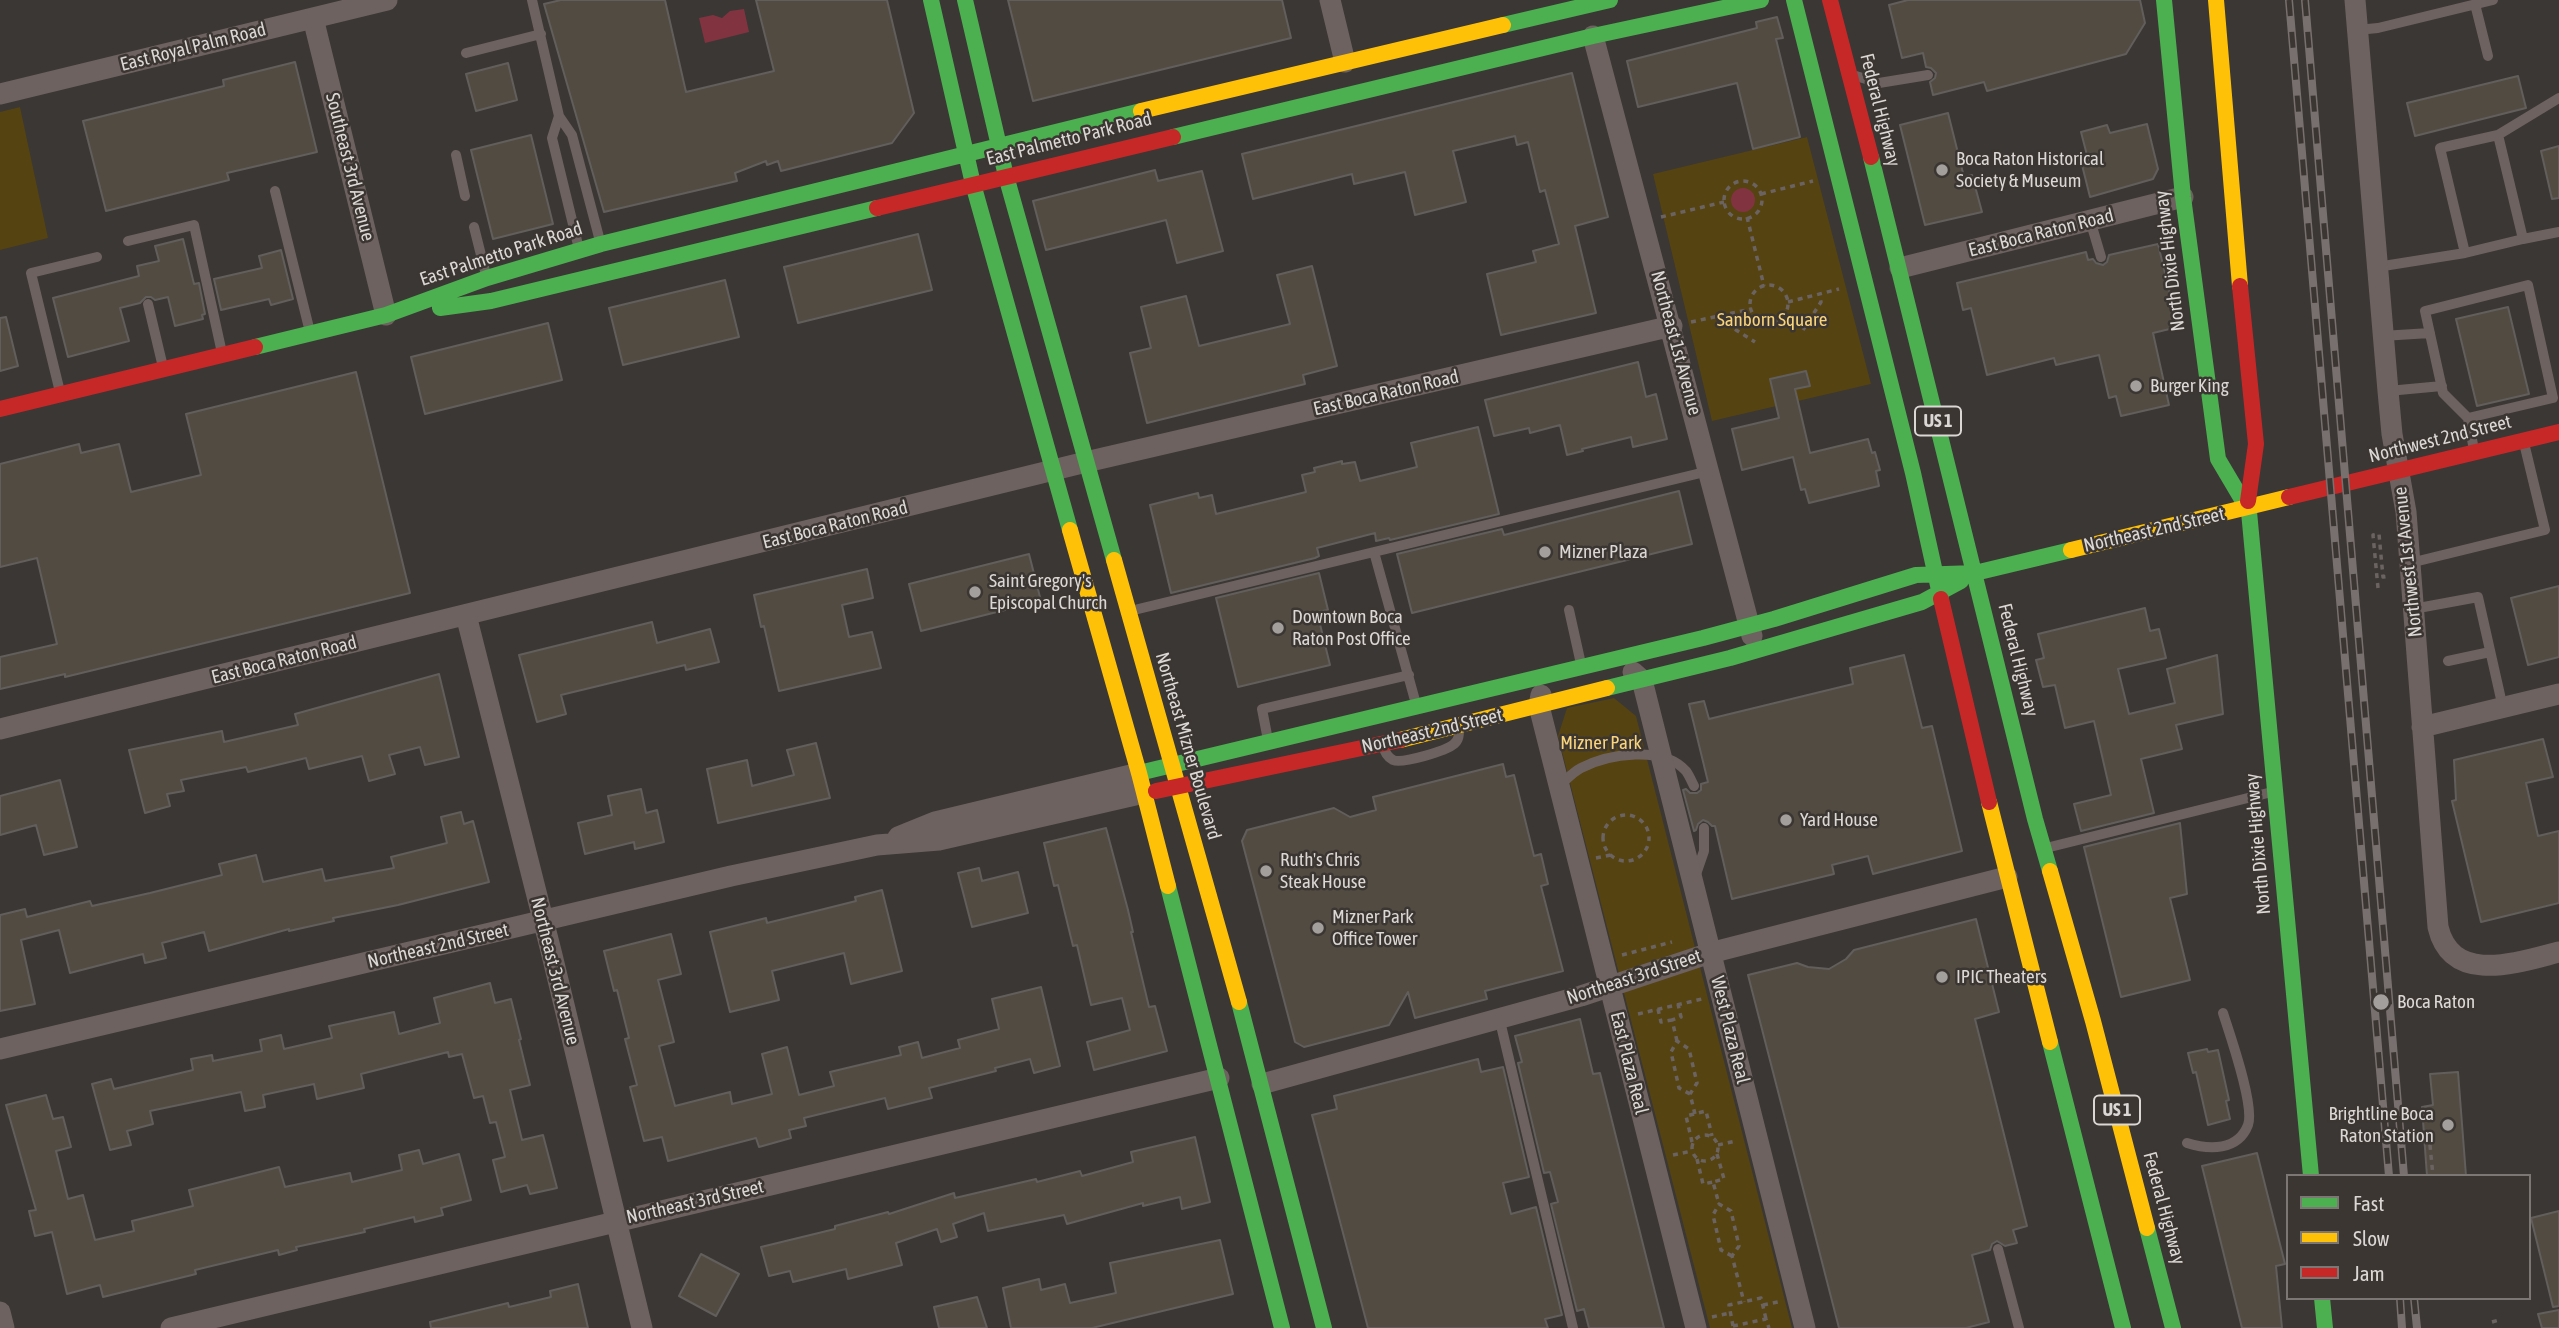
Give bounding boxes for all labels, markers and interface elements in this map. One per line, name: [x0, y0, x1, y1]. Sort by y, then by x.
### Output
street label: East Royal Palm Road: [118, 18, 268, 76]
street label: Federal Highway: [1855, 51, 1905, 169]
street label: Southeast 3rd Avenue: [321, 91, 379, 243]
street label: East Palmetto Park Road: [984, 107, 1154, 171]
place label: Boca Raton Historical Society & Museum: [1956, 148, 2104, 192]
marker: Boca Raton Historical Society & Museum: [1934, 162, 1950, 178]
street label: North Dixie Highway: [2150, 189, 2190, 333]
street label: East Boca Raton Road: [1966, 204, 2116, 262]
street label: East Palmetto Park Road: [417, 217, 585, 291]
street label: Northeast 1st Avenue: [1646, 268, 1706, 418]
park label: Sanborn Square: [1717, 309, 1827, 331]
street label: East Boca Raton Road: [1311, 365, 1461, 421]
place label: Burger King: [2150, 375, 2229, 397]
marker: Burger King: [2128, 378, 2144, 394]
road number: US 1: [1915, 407, 1961, 436]
street label: Northwest 2nd Street: [2366, 410, 2514, 468]
street label: Northwest 1st Avenue: [2389, 486, 2427, 638]
street label: East Boca Raton Road: [760, 496, 910, 554]
street label: Northeast 2nd Street: [2081, 503, 2227, 557]
place label: Mizner Plaza: [1559, 541, 1648, 563]
marker: Mizner Plaza: [1537, 544, 1553, 560]
place label: Saint Gregory's Episcopal Church: [989, 570, 1107, 614]
marker: Saint Gregory's Episcopal Church: [967, 584, 983, 600]
street label: Federal Highway: [1993, 601, 2043, 719]
place label: Downtown Boca Raton Post Office: [1292, 606, 1411, 650]
marker: Downtown Boca Raton Post Office: [1270, 620, 1286, 636]
street label: East Boca Raton Road: [209, 631, 359, 689]
street label: Northeast Mizner Boulevard: [1150, 650, 1226, 842]
street label: Northeast 2nd Street: [1359, 704, 1505, 758]
park label: Mizner Park: [1560, 732, 1642, 754]
street label: North Dixie Highway: [2240, 772, 2276, 916]
place label: Yard House: [1800, 809, 1878, 831]
marker: Yard House: [1778, 812, 1794, 828]
place label: Ruth's Chris Steak House: [1280, 849, 1366, 893]
marker: Ruth's Chris Steak House: [1258, 863, 1274, 879]
street label: Northeast 3rd Avenue: [526, 895, 584, 1047]
place label: Mizner Park Office Tower: [1332, 906, 1417, 950]
street label: Northeast 2nd Street: [365, 919, 511, 973]
marker: Mizner Park Office Tower: [1310, 920, 1326, 936]
street label: Northeast 3rd Street: [1564, 944, 1704, 1010]
place label: IPIC Theaters: [1956, 966, 2047, 988]
marker: IPIC Theaters: [1934, 969, 1950, 985]
street label: West Plaza Real: [1706, 974, 1754, 1086]
place label: Boca Raton: [2397, 991, 2475, 1013]
marker: Boca Raton: [2371, 992, 2391, 1012]
street label: East Plaza Real: [1605, 1009, 1653, 1117]
road number: US 1: [2094, 1096, 2140, 1125]
place label: Brightline Boca Raton Station: [2329, 1103, 2434, 1147]
marker: Brightline Boca Raton Station: [2440, 1117, 2456, 1133]
street label: Federal Highway: [2138, 1149, 2190, 1267]
legend: [2286, 1174, 2531, 1300]
street label: Northeast 3rd Street: [624, 1175, 766, 1229]
text: Fast: [2353, 1191, 2384, 1215]
text: Slow: [2353, 1226, 2389, 1250]
text: Jam: [2353, 1261, 2385, 1285]

